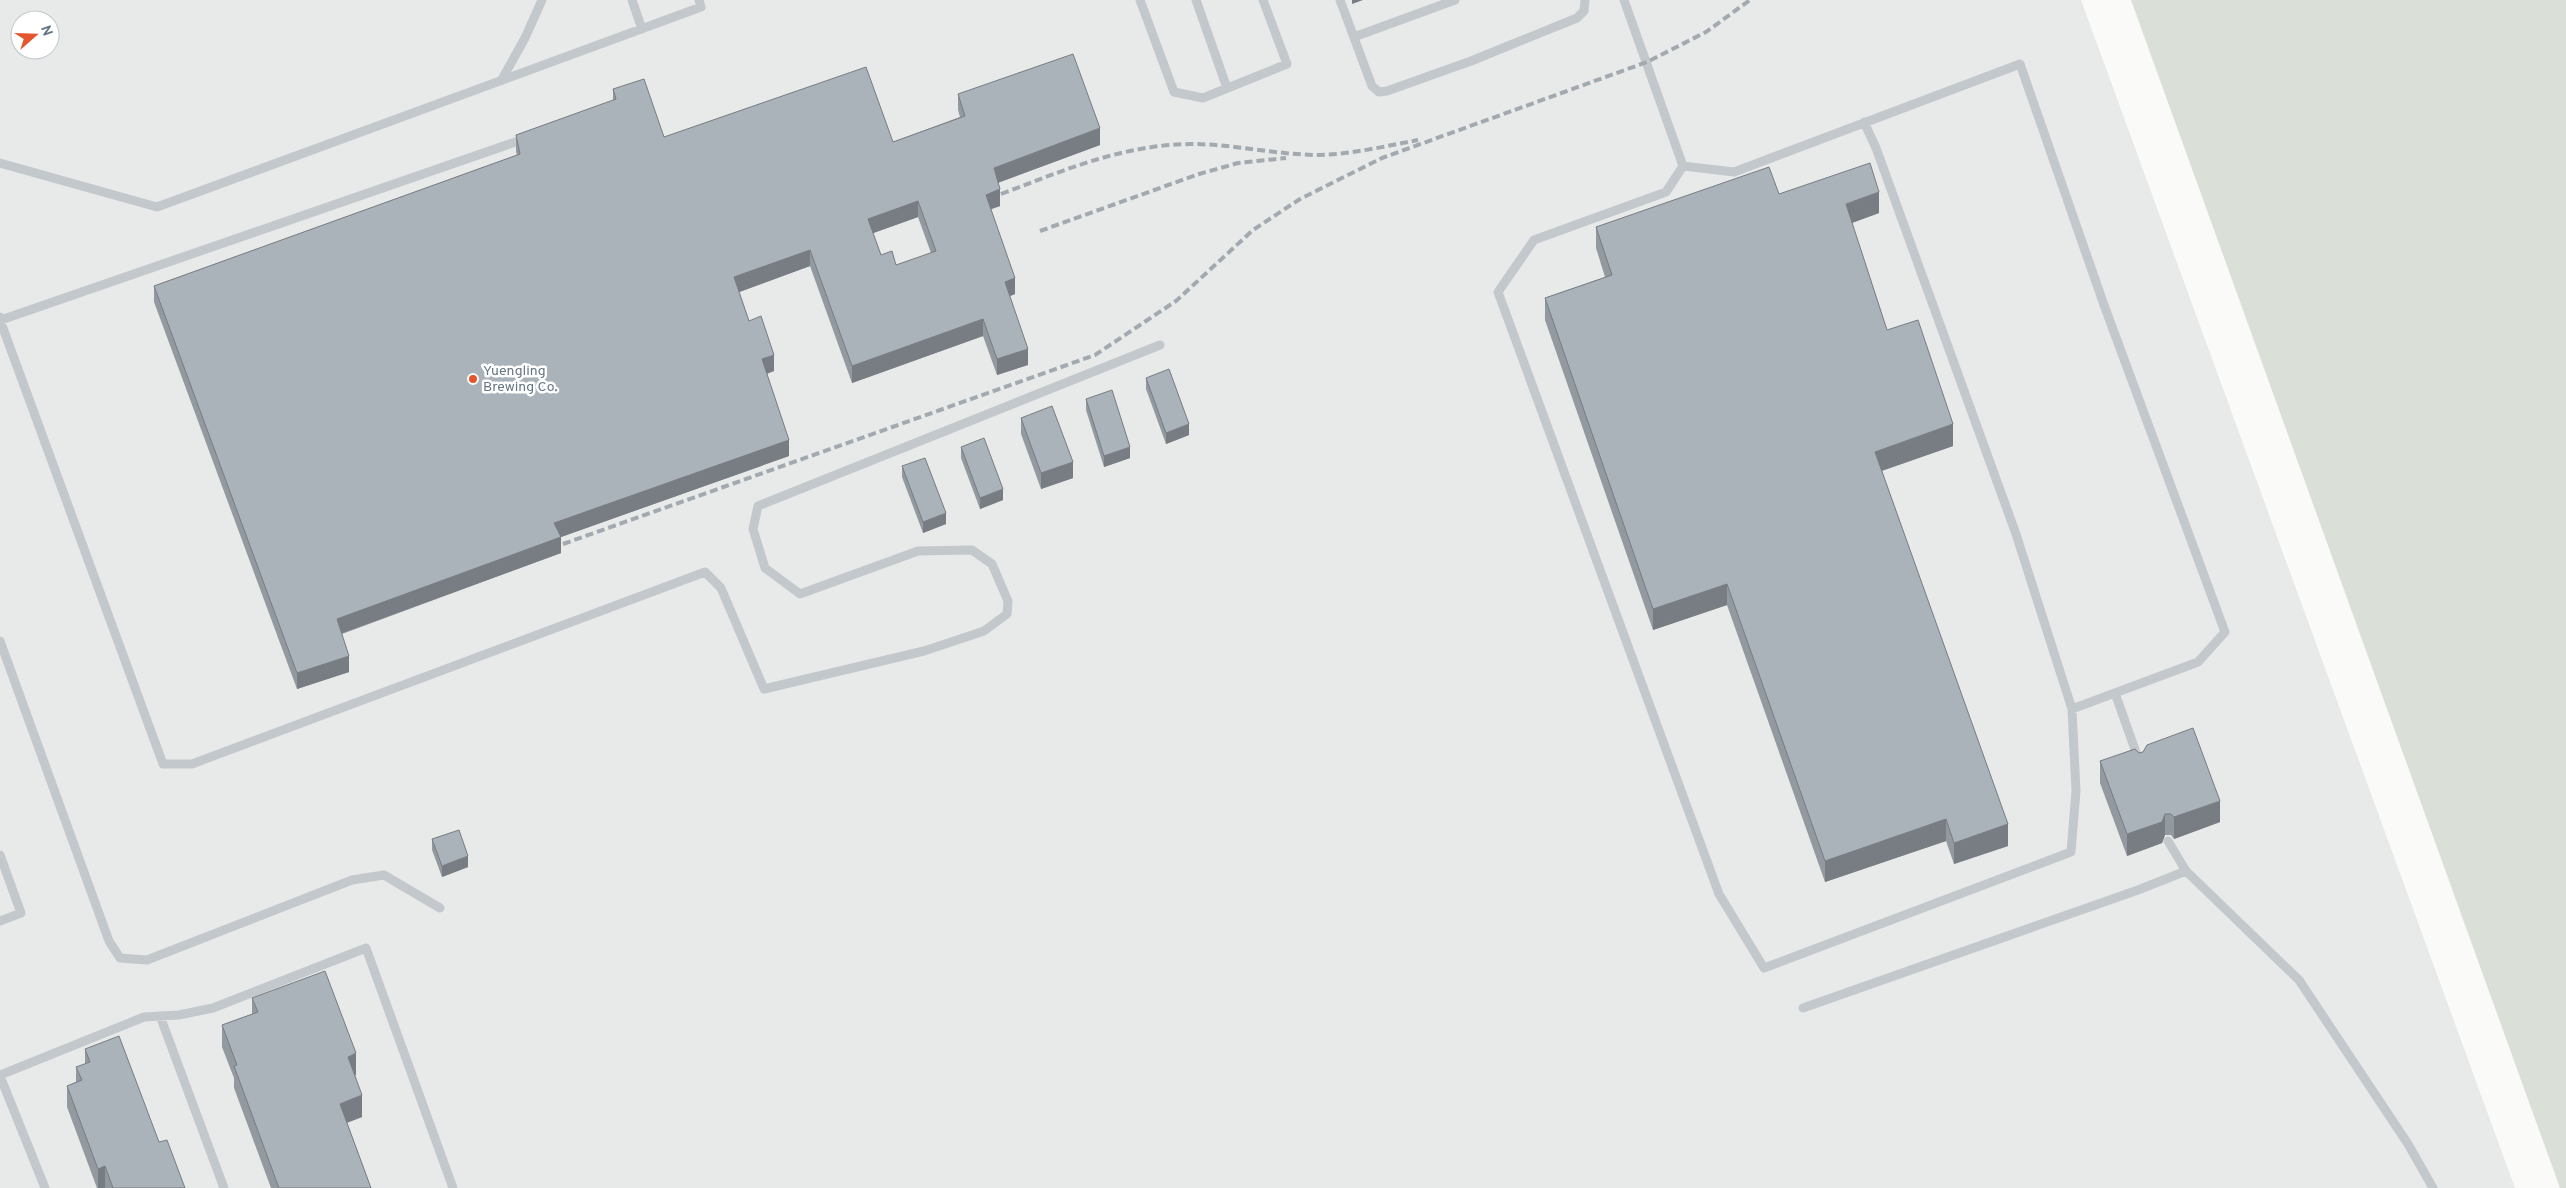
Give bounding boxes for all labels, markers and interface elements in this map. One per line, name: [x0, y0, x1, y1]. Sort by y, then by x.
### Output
north arrow: [10, 10, 60, 60]
text: N: [36, 23, 56, 39]
place label: Yuengling Brewing Co.: [483, 363, 558, 396]
marker: Yuengling Brewing Co.: [467, 373, 479, 385]

